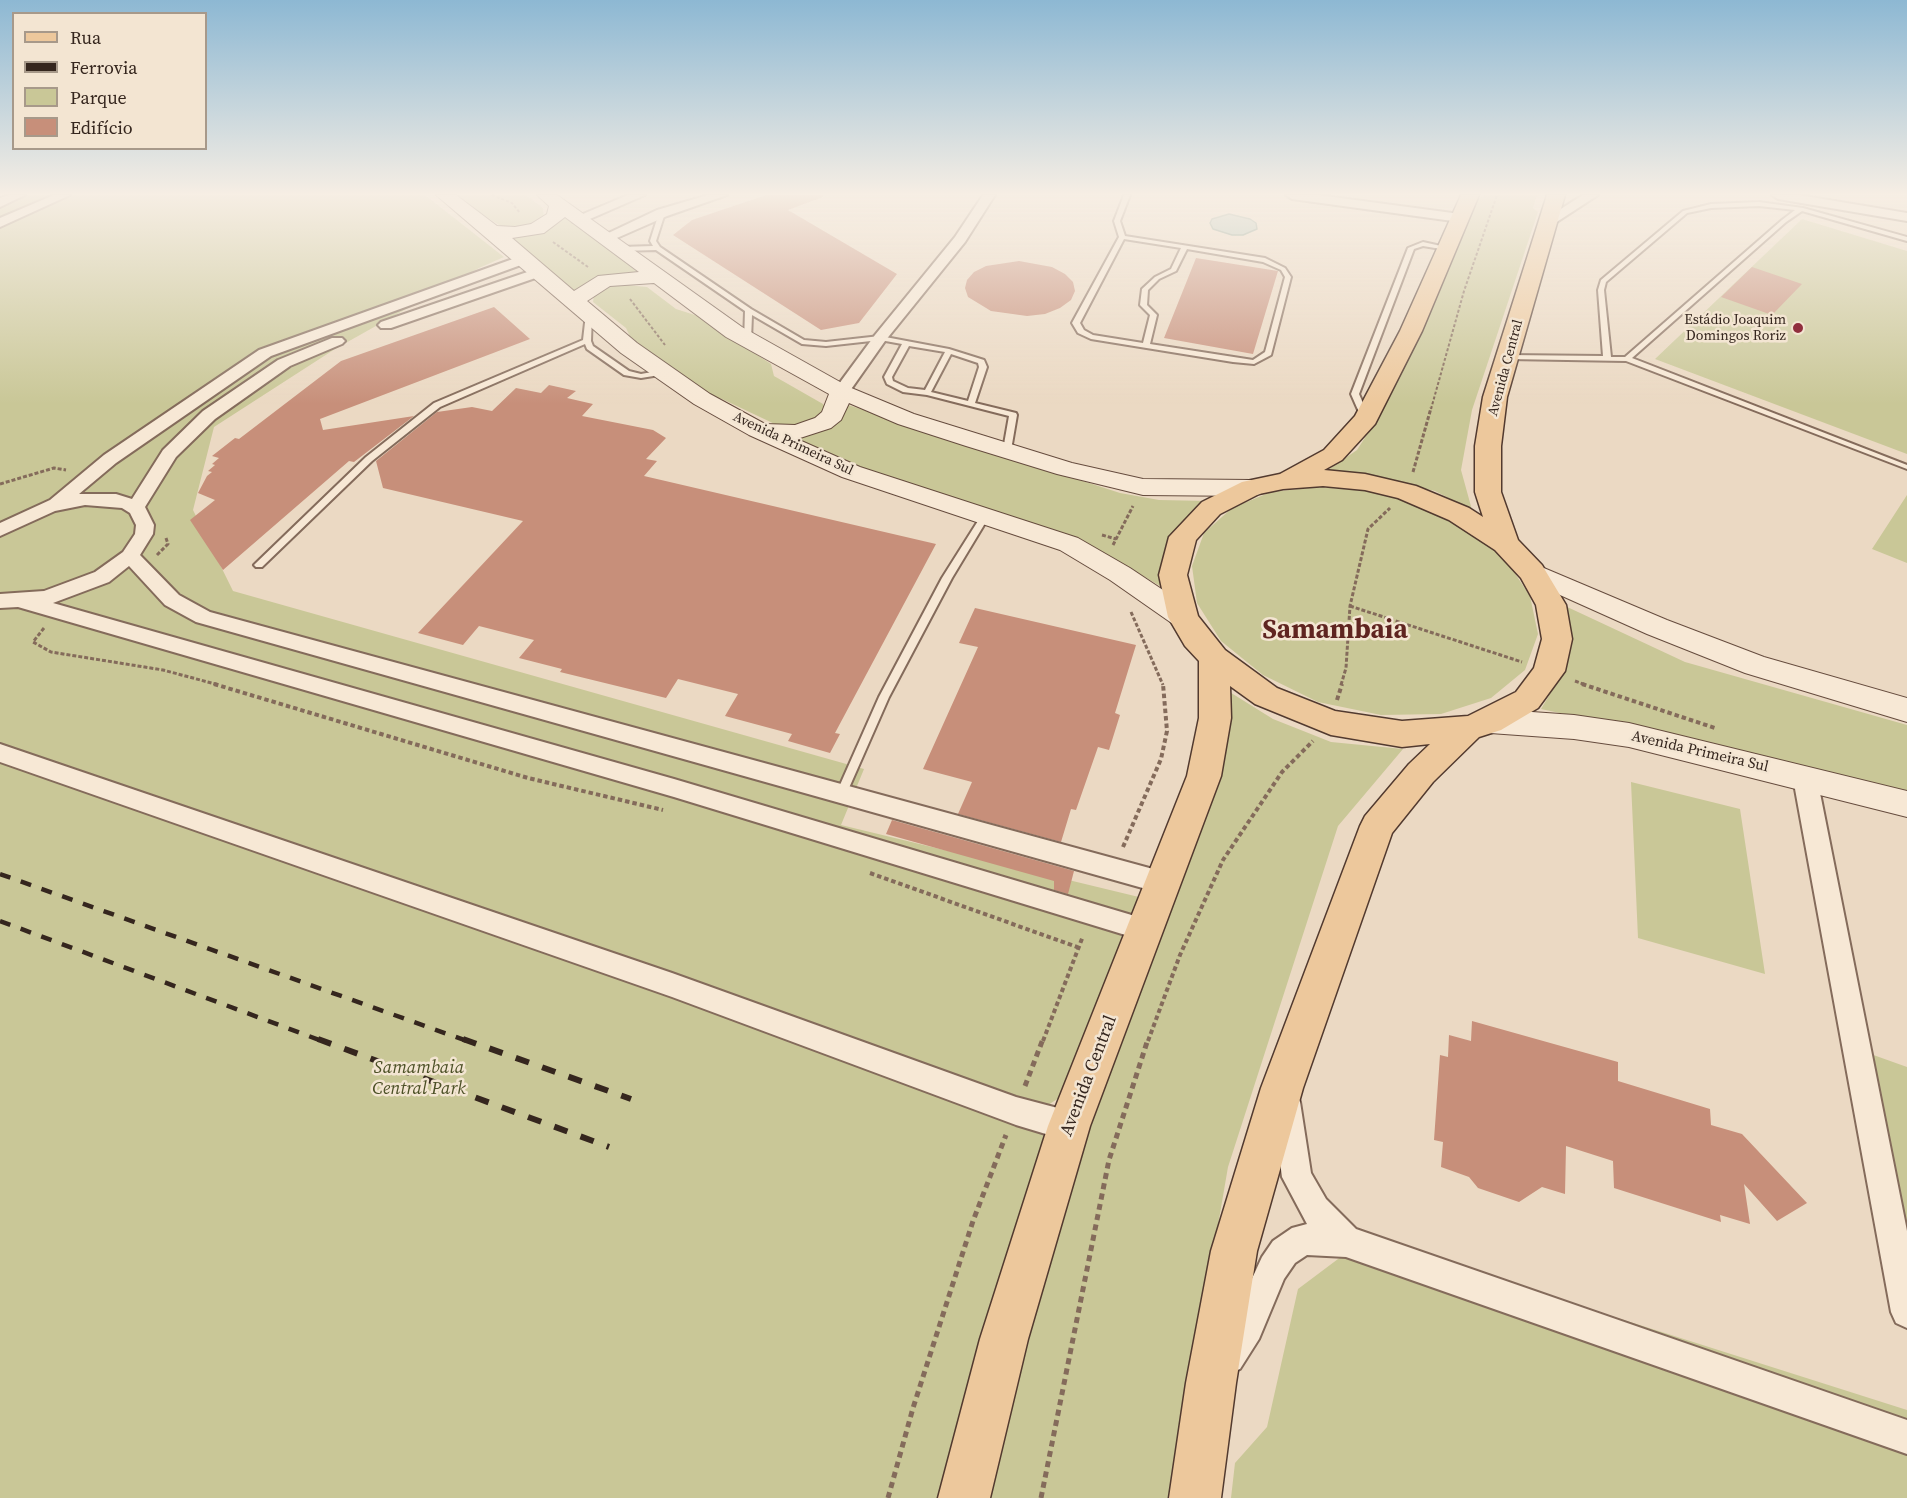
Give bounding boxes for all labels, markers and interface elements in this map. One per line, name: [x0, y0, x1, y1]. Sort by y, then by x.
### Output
legend: [12, 12, 207, 150]
text: Rua: [70, 25, 101, 50]
text: Ferrovia: [70, 55, 137, 80]
text: Parque: [70, 85, 127, 110]
text: Edifício: [70, 115, 133, 140]
place label: Estádio Joaquim Domingos Roriz: [1684, 312, 1786, 344]
street label: Avenida Central: [1485, 318, 1527, 418]
marker: Estádio Joaquim Domingos Roriz: [1791, 321, 1805, 335]
street label: Avenida Primeira Sul: [730, 409, 856, 479]
district label: Samambaia: [1262, 615, 1408, 647]
street label: Avenida Primeira Sul: [1630, 727, 1770, 777]
street label: Avenida Central: [1056, 1013, 1122, 1139]
park label: Samambaia Central Park: [372, 1057, 466, 1100]

